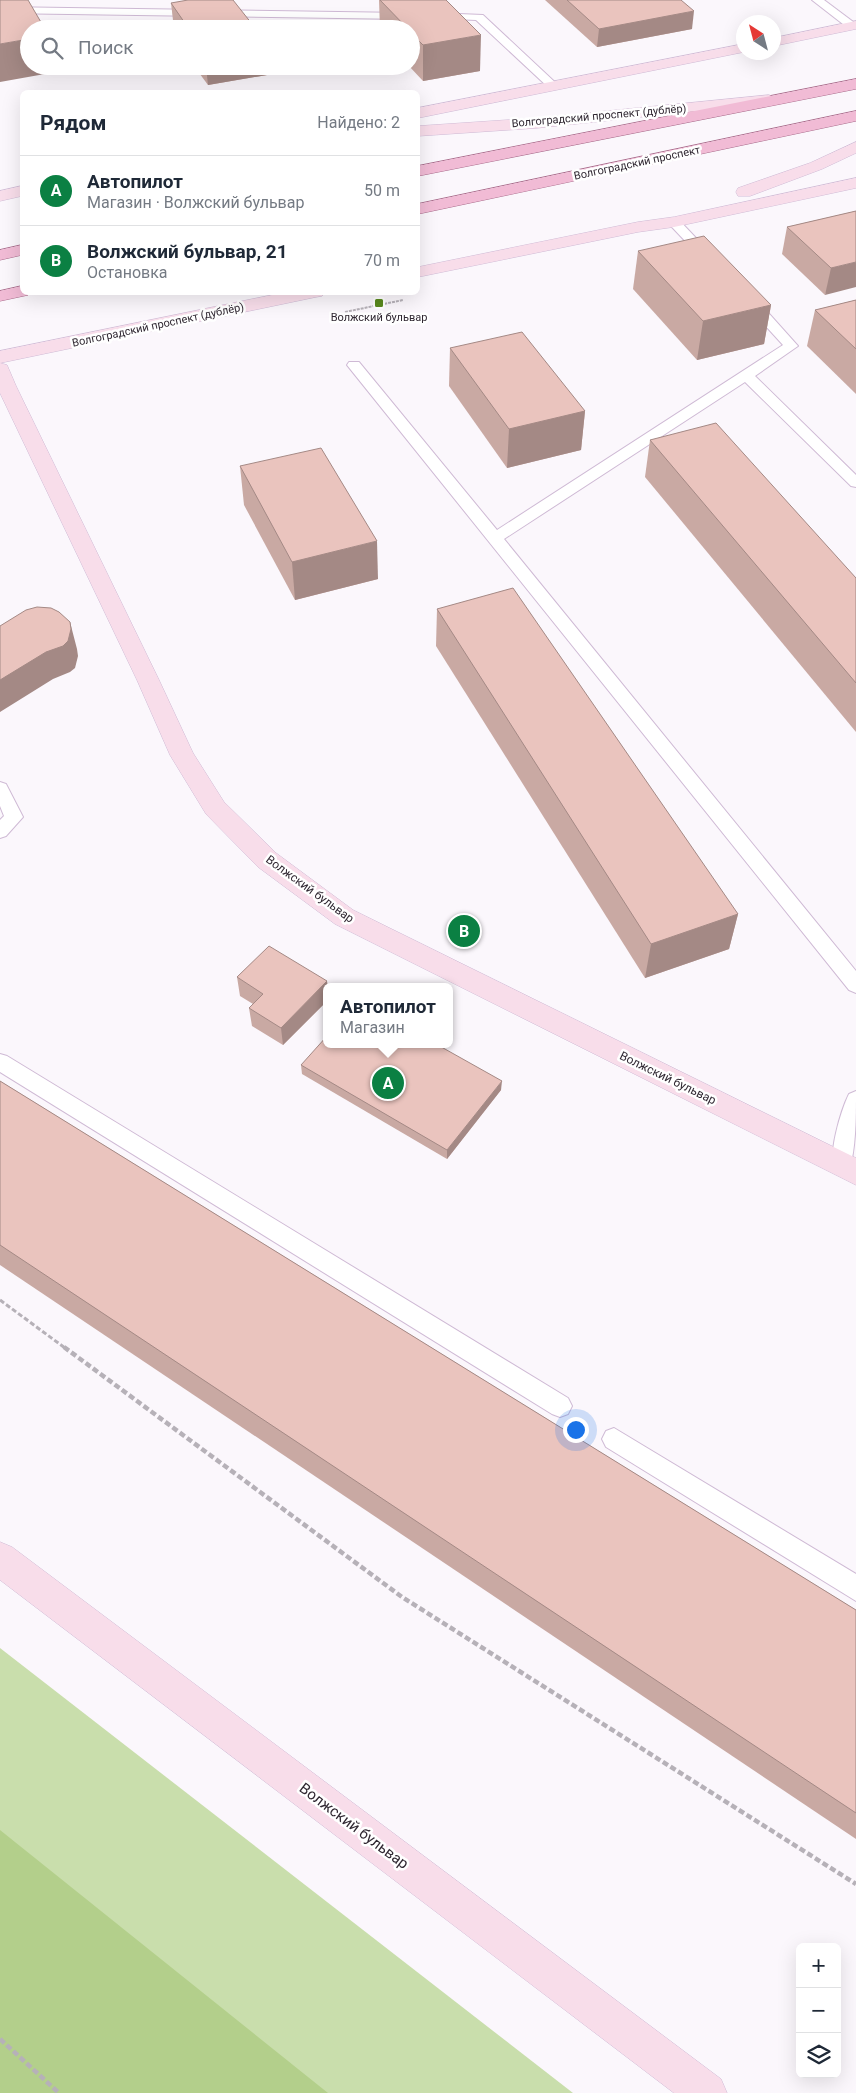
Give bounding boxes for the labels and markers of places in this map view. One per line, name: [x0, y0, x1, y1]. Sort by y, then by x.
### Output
marker: Волжский бульвар: [373, 297, 385, 309]
place label: Волжский бульвар: [331, 311, 427, 324]
pin: B: [448, 912, 480, 950]
pin: A: [372, 1064, 404, 1102]

